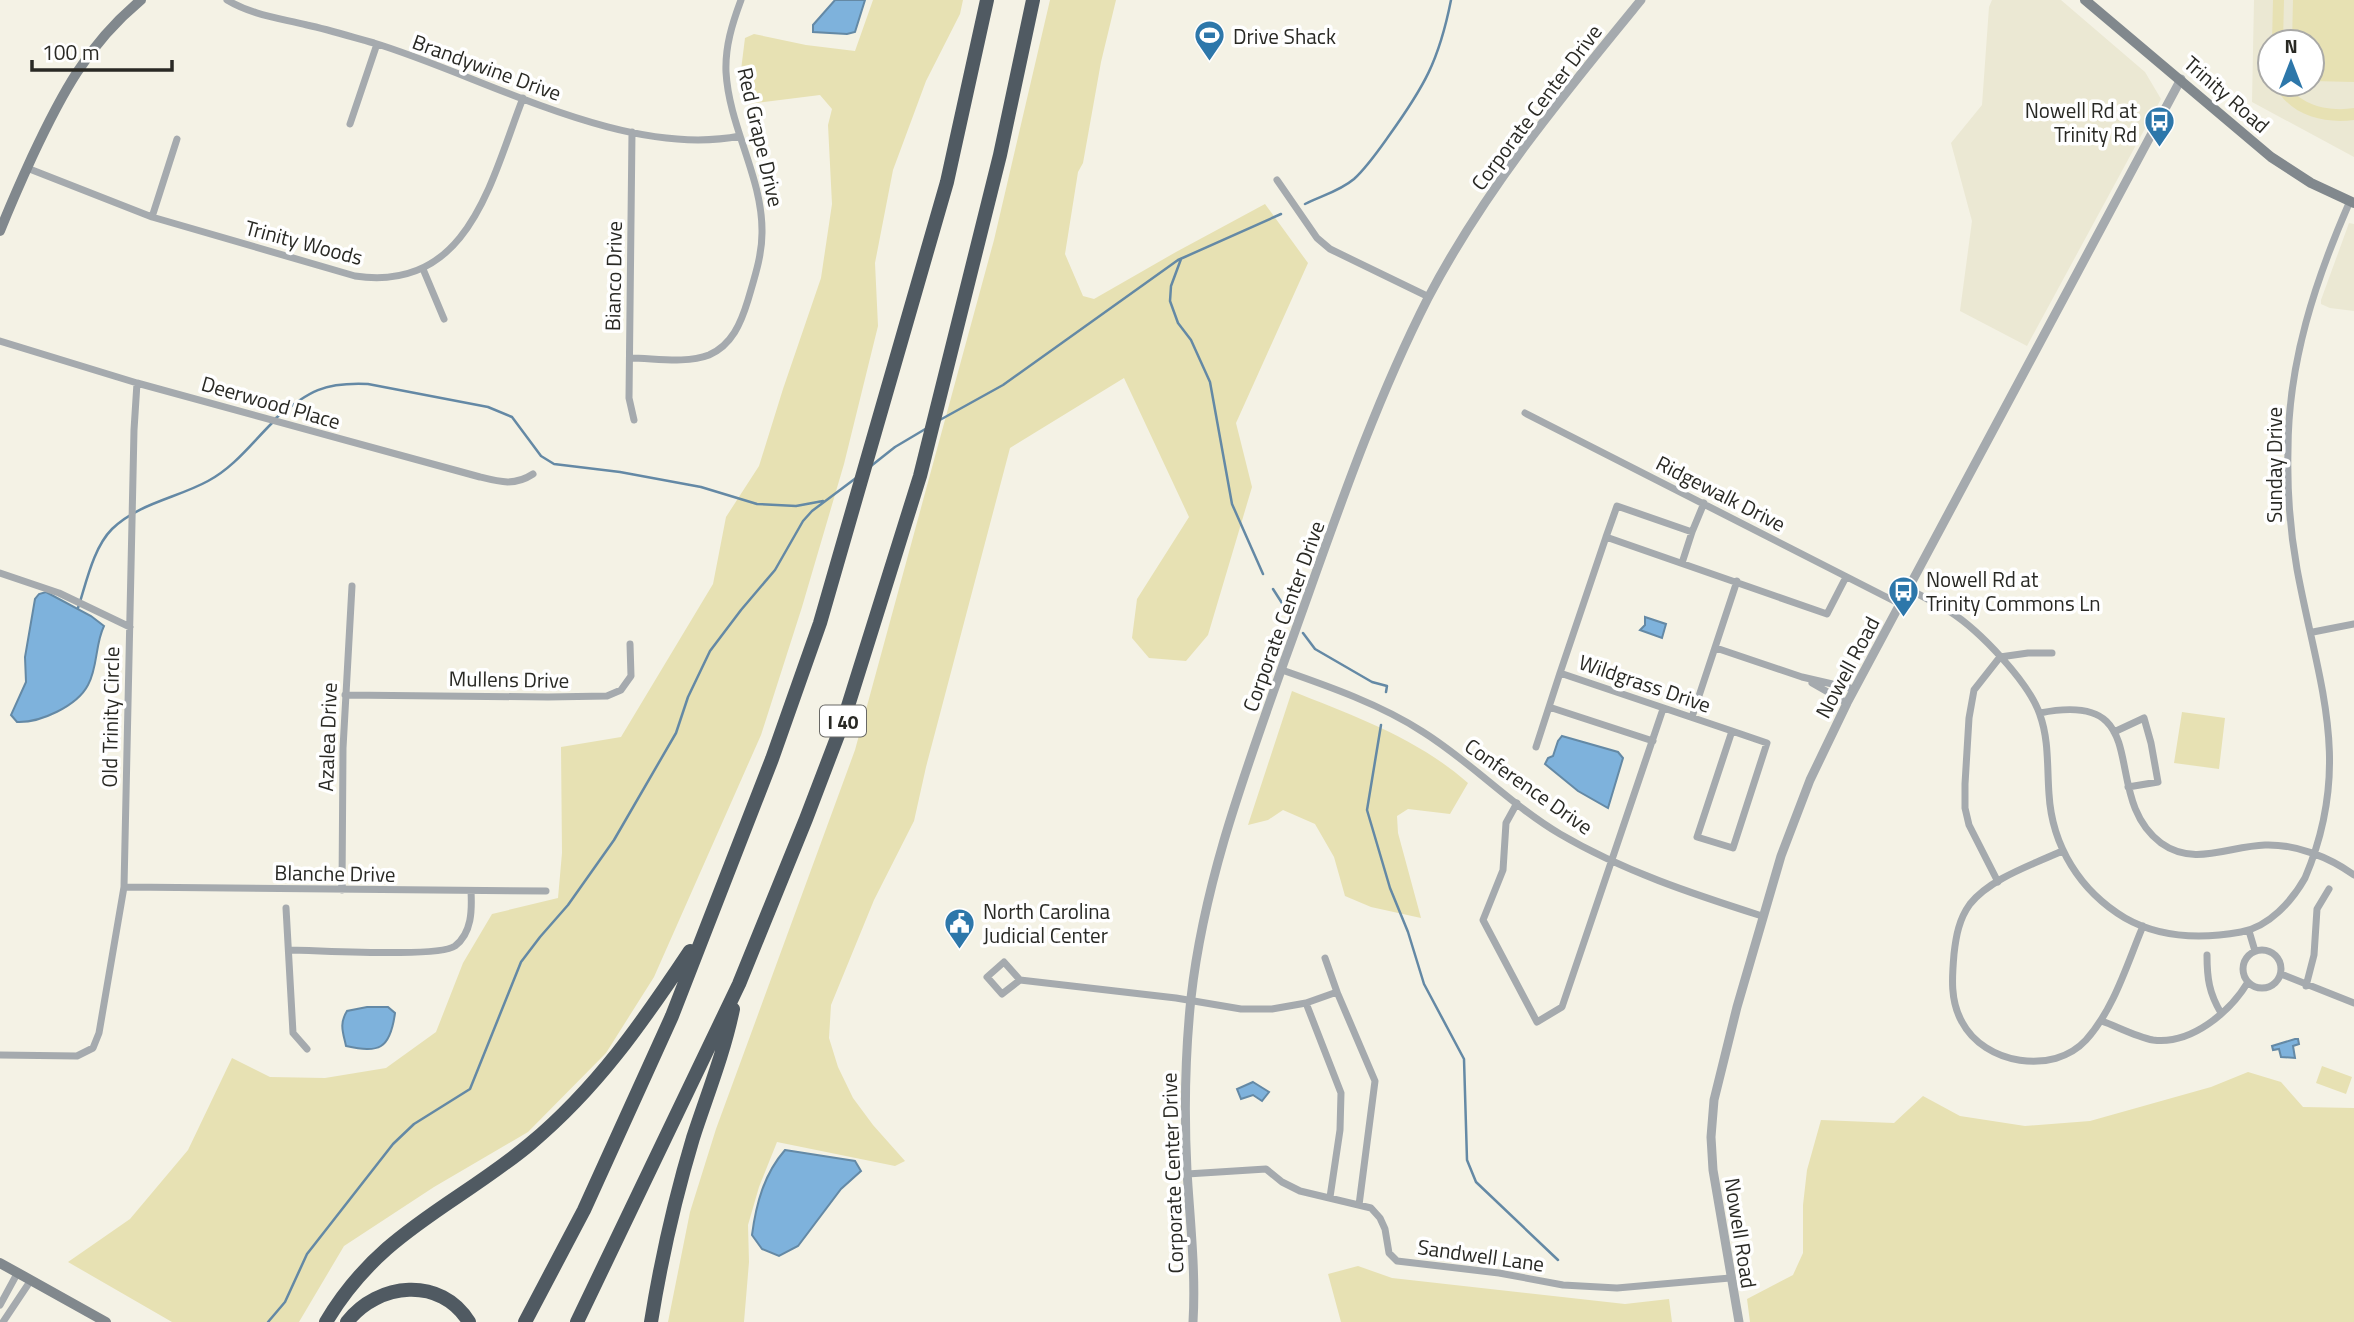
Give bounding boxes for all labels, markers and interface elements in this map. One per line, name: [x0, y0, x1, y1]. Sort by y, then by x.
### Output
street label: Corporate Center Drive: [1463, 17, 1609, 197]
sports icon: Drive Shack: [1193, 19, 1227, 63]
place label: Drive Shack: [1233, 20, 1336, 52]
street label: Brandywine Drive: [408, 25, 566, 109]
scale bar: [32, 28, 172, 72]
north arrow: [2256, 28, 2326, 98]
text: N: [2284, 31, 2298, 60]
text: 100 m: [42, 36, 99, 68]
street label: Trinity Road: [2177, 48, 2277, 140]
street label: Red Grape Drive: [729, 64, 793, 210]
place label: Nowell Rd at Trinity Rd: [2025, 94, 2138, 150]
bus stop icon: Nowell Rd at Trinity Rd: [2143, 105, 2177, 149]
street label: Trinity Woods: [242, 211, 366, 273]
street label: Bianco Drive: [596, 221, 630, 331]
street label: Deerwood Place: [198, 367, 344, 437]
street label: Sunday Drive: [2258, 407, 2290, 523]
street label: Ridgewalk Drive: [1651, 447, 1791, 539]
street label: Corporate Center Drive: [1234, 516, 1332, 716]
place label: Nowell Rd at Trinity Commons Ln: [1926, 563, 2101, 619]
bus stop icon: Nowell Rd at Trinity Commons Ln: [1886, 574, 1920, 618]
street label: Nowell Road: [1807, 610, 1887, 724]
street label: Wildgrass Drive: [1575, 645, 1715, 721]
street label: Old Trinity Circle: [93, 646, 127, 788]
street label: Mullens Drive: [448, 662, 570, 696]
street label: Azalea Drive: [309, 682, 345, 792]
road number: I 40: [820, 706, 866, 736]
street label: Conference Drive: [1458, 730, 1600, 842]
street label: Blanche Drive: [274, 856, 396, 890]
place label: North Carolina Judicial Center: [983, 895, 1111, 951]
public building icon: North Carolina Judicial Center: [943, 906, 977, 950]
street label: Corporate Center Drive: [1153, 1072, 1191, 1274]
street label: Nowell Road: [1716, 1175, 1766, 1291]
street label: Sandwell Lane: [1416, 1230, 1546, 1280]

